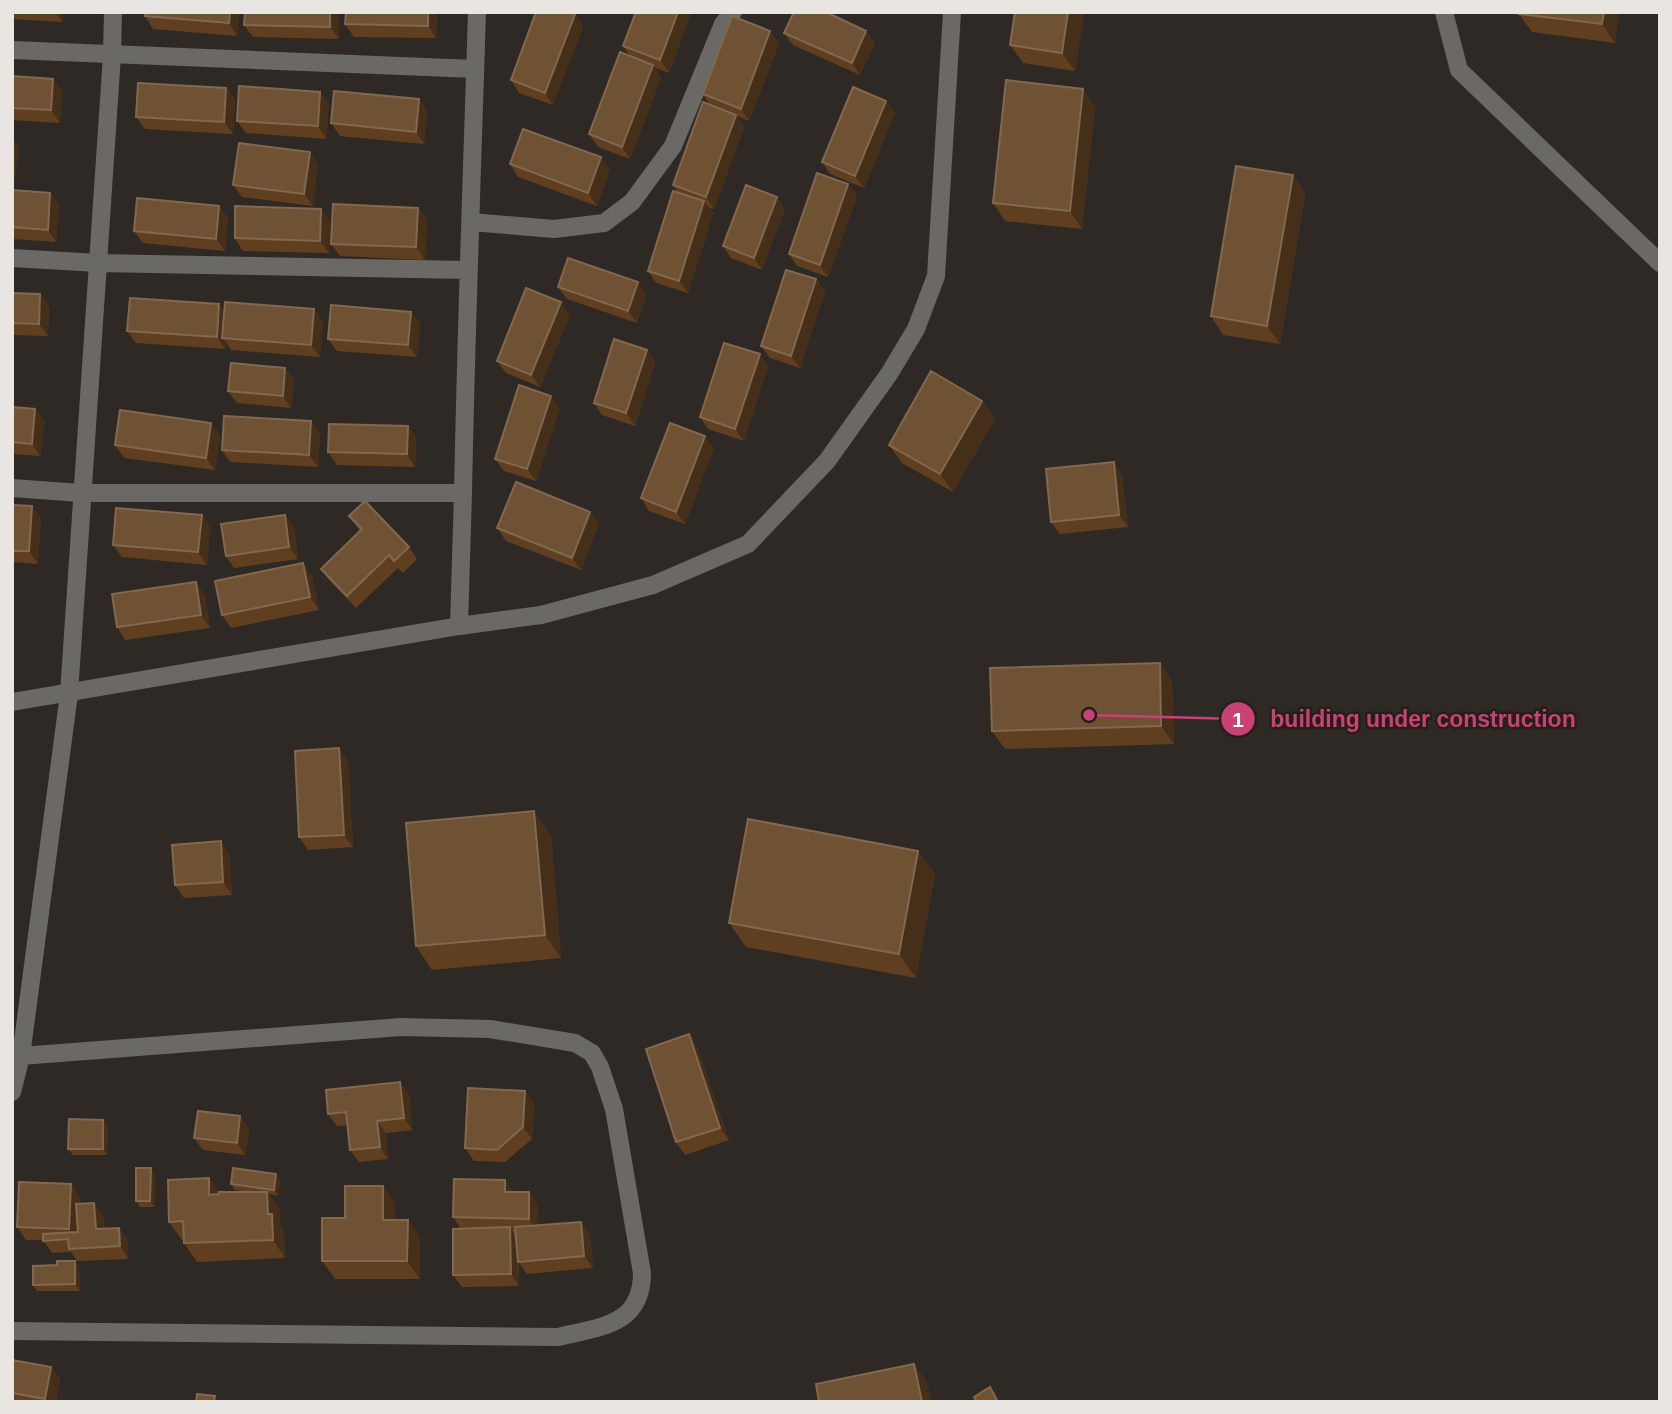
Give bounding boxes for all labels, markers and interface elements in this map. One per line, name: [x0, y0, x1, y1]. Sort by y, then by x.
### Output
callout: building under construction: [1221, 697, 1589, 741]
text: building under construction: [1270, 706, 1576, 732]
text: 1: [1232, 708, 1244, 731]

